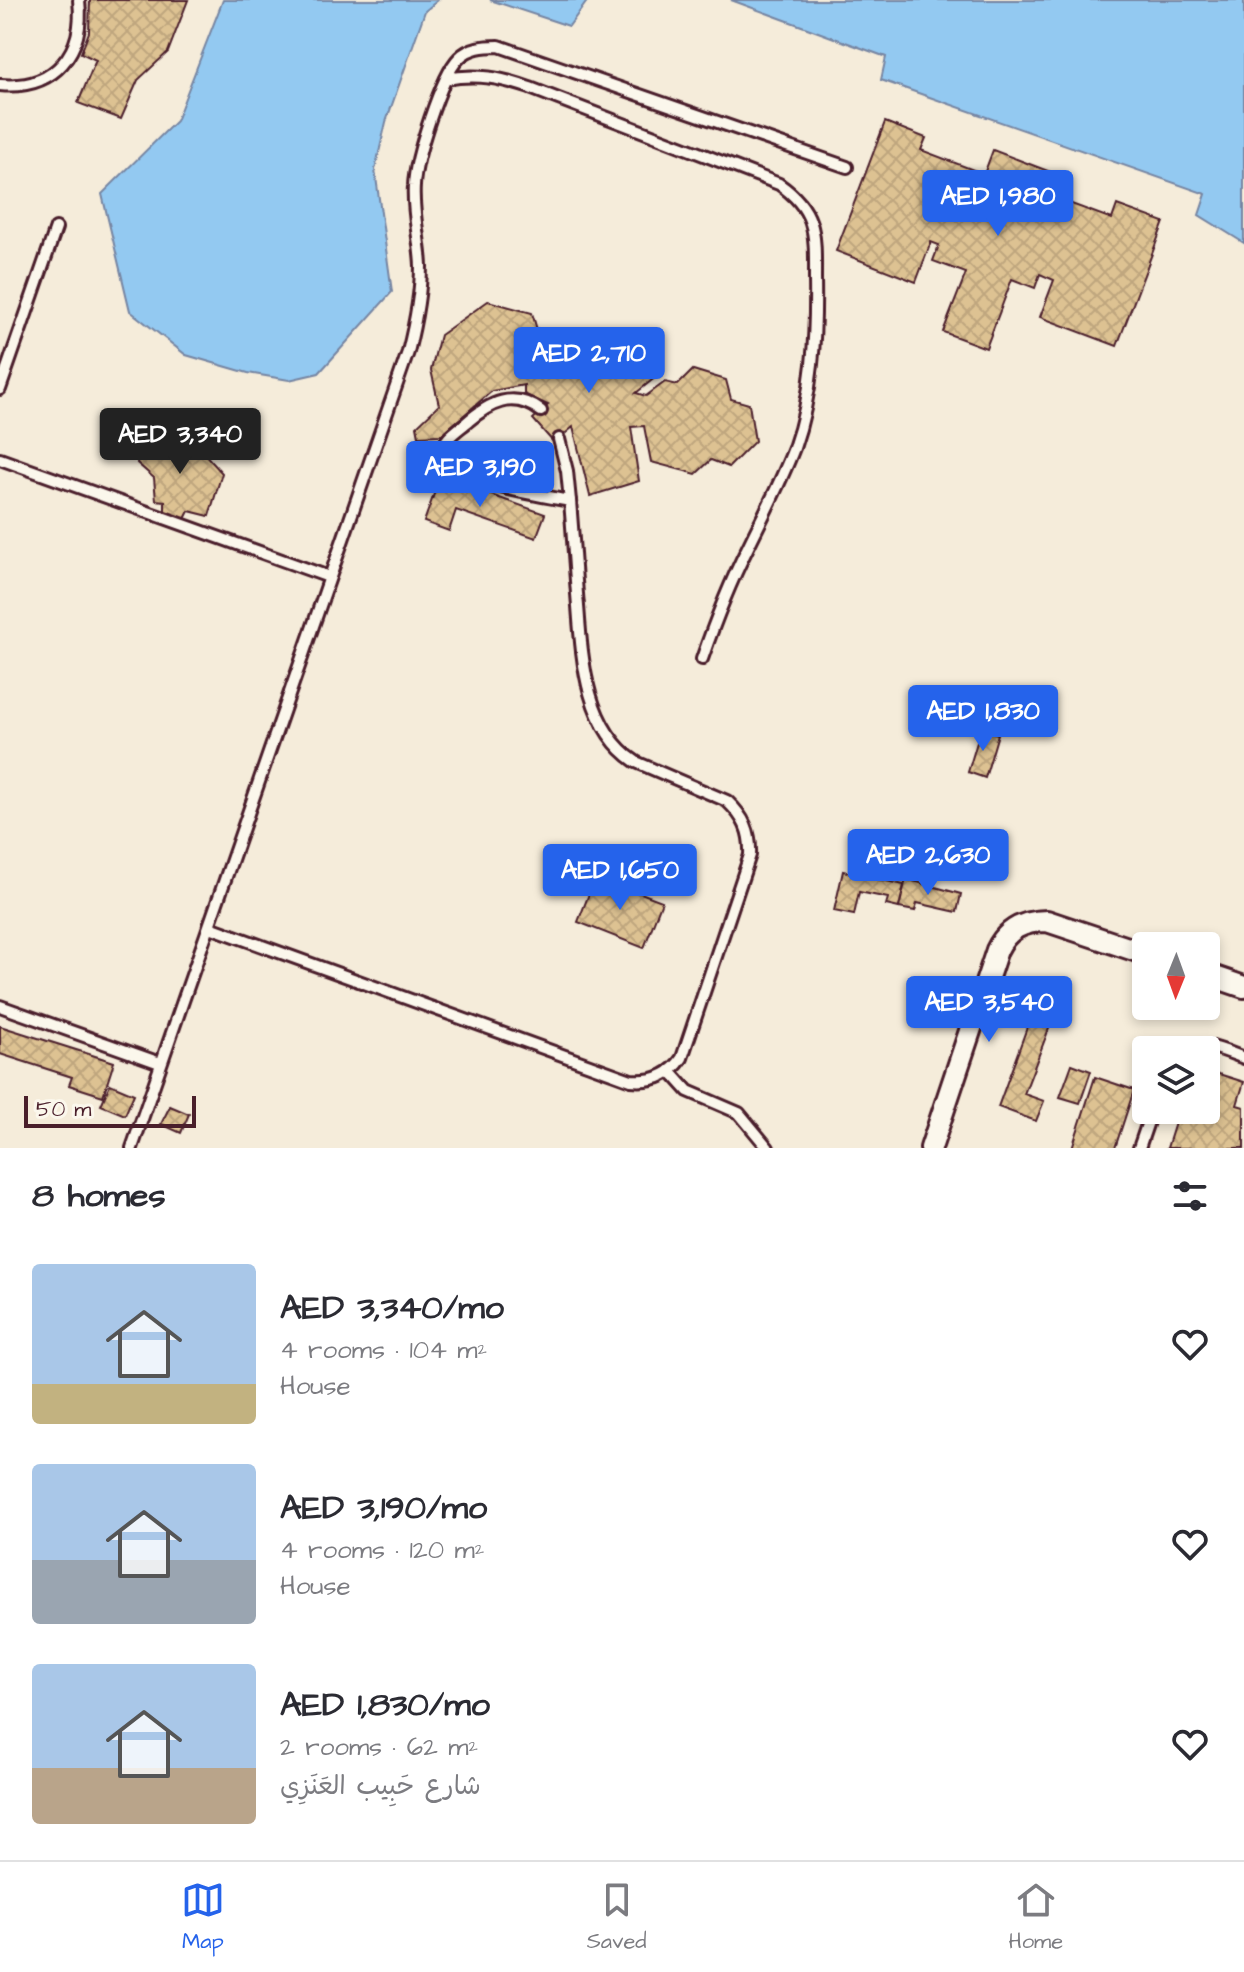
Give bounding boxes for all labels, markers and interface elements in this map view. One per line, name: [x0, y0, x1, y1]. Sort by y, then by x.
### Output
pin: AED 1,980: [906, 170, 1090, 238]
text: AED 1,980: [940, 178, 1056, 214]
pin: AED 2,710: [497, 327, 681, 395]
text: AED 2,710: [532, 335, 646, 371]
pin: AED 3,340: [88, 408, 272, 476]
text: AED 3,340: [118, 416, 242, 452]
pin: AED 3,190: [388, 441, 572, 509]
text: AED 3,190: [424, 449, 536, 485]
pin: AED 1,830: [891, 685, 1075, 753]
text: AED 1,830: [926, 693, 1040, 729]
pin: AED 2,630: [836, 829, 1020, 897]
text: AED 2,630: [866, 837, 990, 873]
pin: AED 1,650: [528, 844, 712, 912]
text: AED 1,650: [561, 852, 679, 888]
north arrow: [1132, 932, 1220, 1020]
map controls: [1132, 932, 1220, 1124]
pin: AED 3,540: [897, 976, 1081, 1044]
text: AED 3,540: [924, 984, 1054, 1020]
button: layers: [1132, 1036, 1220, 1124]
scale bar: [24, 1092, 196, 1128]
text: 50 m: [36, 1094, 91, 1125]
text: 8 homes: [32, 1172, 166, 1220]
icon: filters: [1168, 1174, 1212, 1218]
text: AED 3,340/mo: [280, 1284, 504, 1332]
icon: home: [96, 1296, 192, 1392]
icon: heart: [1168, 1322, 1212, 1366]
text: 4 rooms · 104 m²: [280, 1332, 487, 1368]
text: House: [280, 1368, 351, 1404]
text: AED 3,190/mo: [280, 1484, 487, 1532]
icon: home: [96, 1496, 192, 1592]
icon: heart: [1168, 1522, 1212, 1566]
text: 4 rooms · 120 m²: [280, 1532, 484, 1568]
text: House: [280, 1568, 351, 1604]
text: AED 1,830/mo: [280, 1681, 490, 1729]
icon: home: [96, 1696, 192, 1792]
icon: heart: [1168, 1722, 1212, 1766]
text: 2 rooms · 62 m²: [280, 1729, 478, 1765]
text: شارع حَبِيب العَنَزِي: [280, 1768, 481, 1804]
tab: Map: [181, 1878, 225, 1957]
tab: Saved: [587, 1878, 647, 1957]
tab: Home: [1008, 1878, 1063, 1957]

